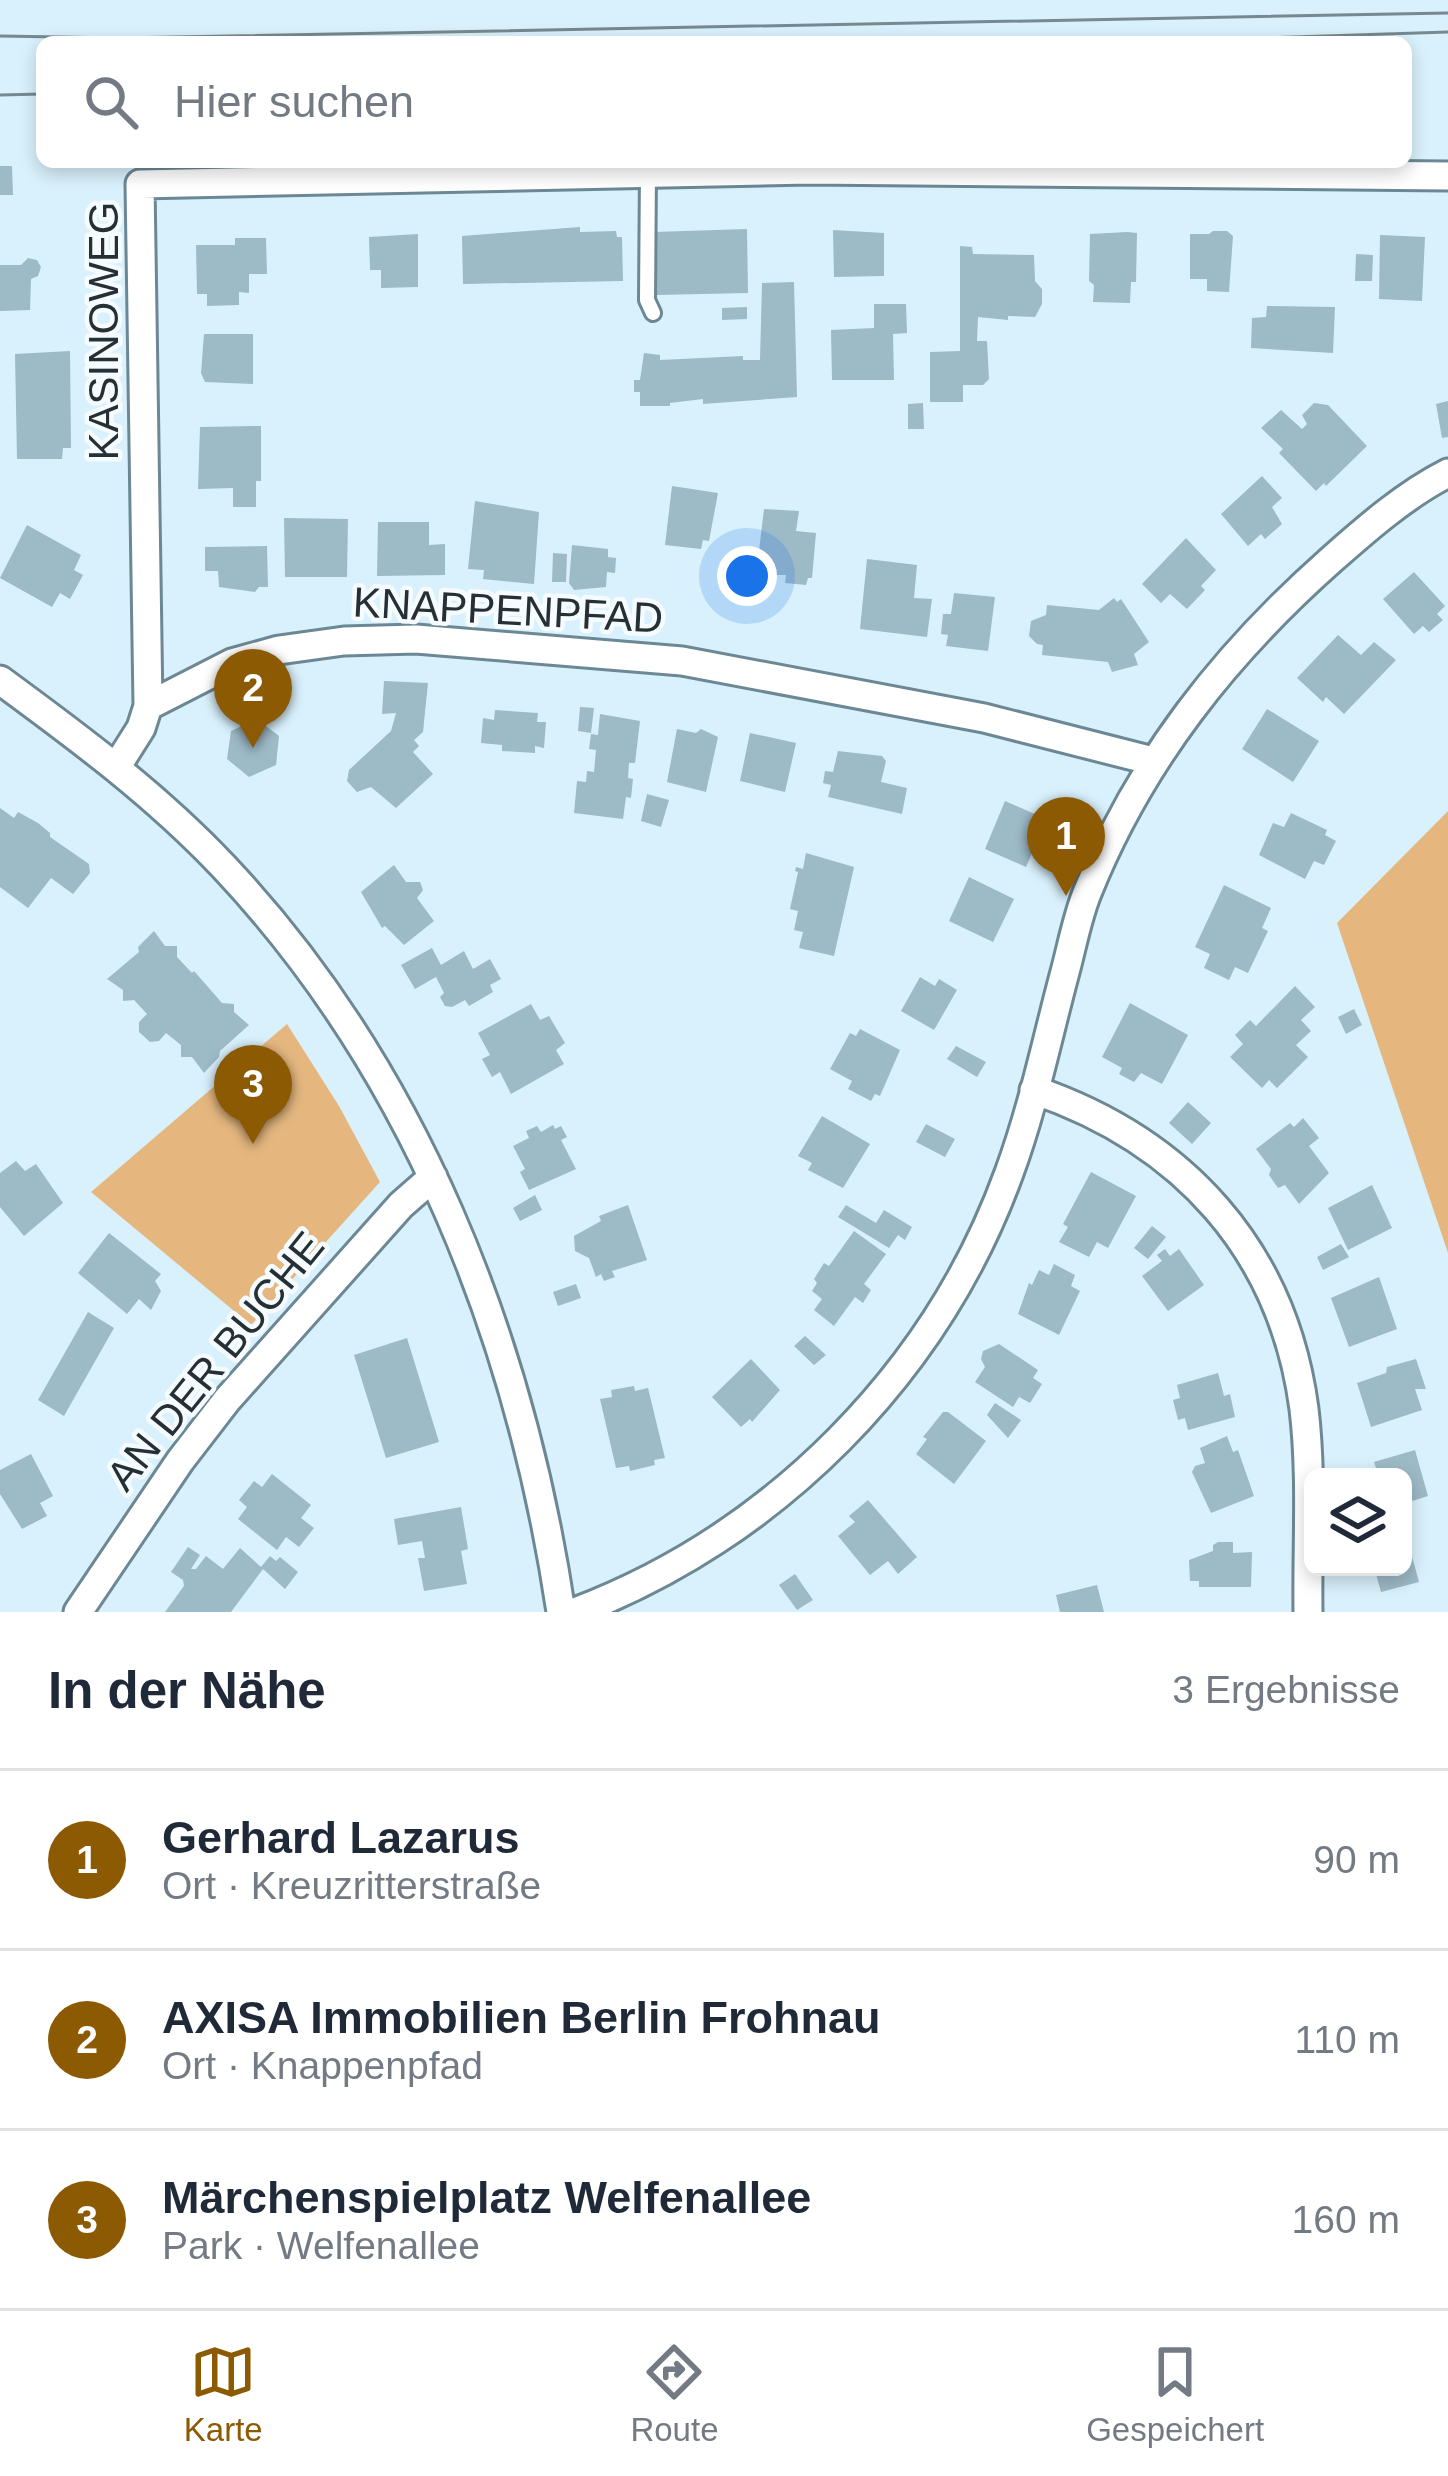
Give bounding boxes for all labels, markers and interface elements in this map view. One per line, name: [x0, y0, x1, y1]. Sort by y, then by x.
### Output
search box: [36, 36, 1412, 168]
icon: search: [78, 69, 144, 135]
text: Hier suchen: [174, 76, 414, 127]
street label: KASINOWEG: [80, 201, 127, 461]
your location: [717, 546, 777, 606]
street label: KNAPPENPFAD: [352, 578, 664, 642]
pin: 2: [214, 649, 292, 748]
pin: 1: [1027, 797, 1105, 896]
pin: 3: [214, 1045, 292, 1144]
street label: AN DER BUCHE: [97, 1223, 333, 1499]
map controls: [1304, 1468, 1412, 1576]
button: layers: [1304, 1468, 1412, 1576]
text: In der Nähe: [48, 1662, 326, 1719]
text: 3 Ergebnisse: [1172, 1668, 1400, 1711]
text: Gerhard Lazarus: [162, 1812, 520, 1863]
text: 1: [76, 1838, 98, 1881]
text: 90 m: [1313, 1838, 1400, 1881]
text: Ort · Kreuzritterstraße: [162, 1864, 541, 1907]
text: AXISA Immobilien Berlin Frohnau: [162, 1992, 880, 2043]
text: 2: [76, 2018, 98, 2061]
text: 110 m: [1295, 2018, 1400, 2061]
text: Ort · Knappenpfad: [162, 2044, 483, 2087]
text: Märchenspielplatz Welfenallee: [162, 2172, 811, 2223]
text: 3: [76, 2198, 98, 2241]
text: 160 m: [1292, 2198, 1400, 2241]
text: Park · Welfenallee: [162, 2224, 480, 2267]
tab: Karte: [184, 2339, 263, 2449]
tab: Route: [630, 2339, 718, 2449]
tab: Gespeichert: [1086, 2339, 1264, 2449]

